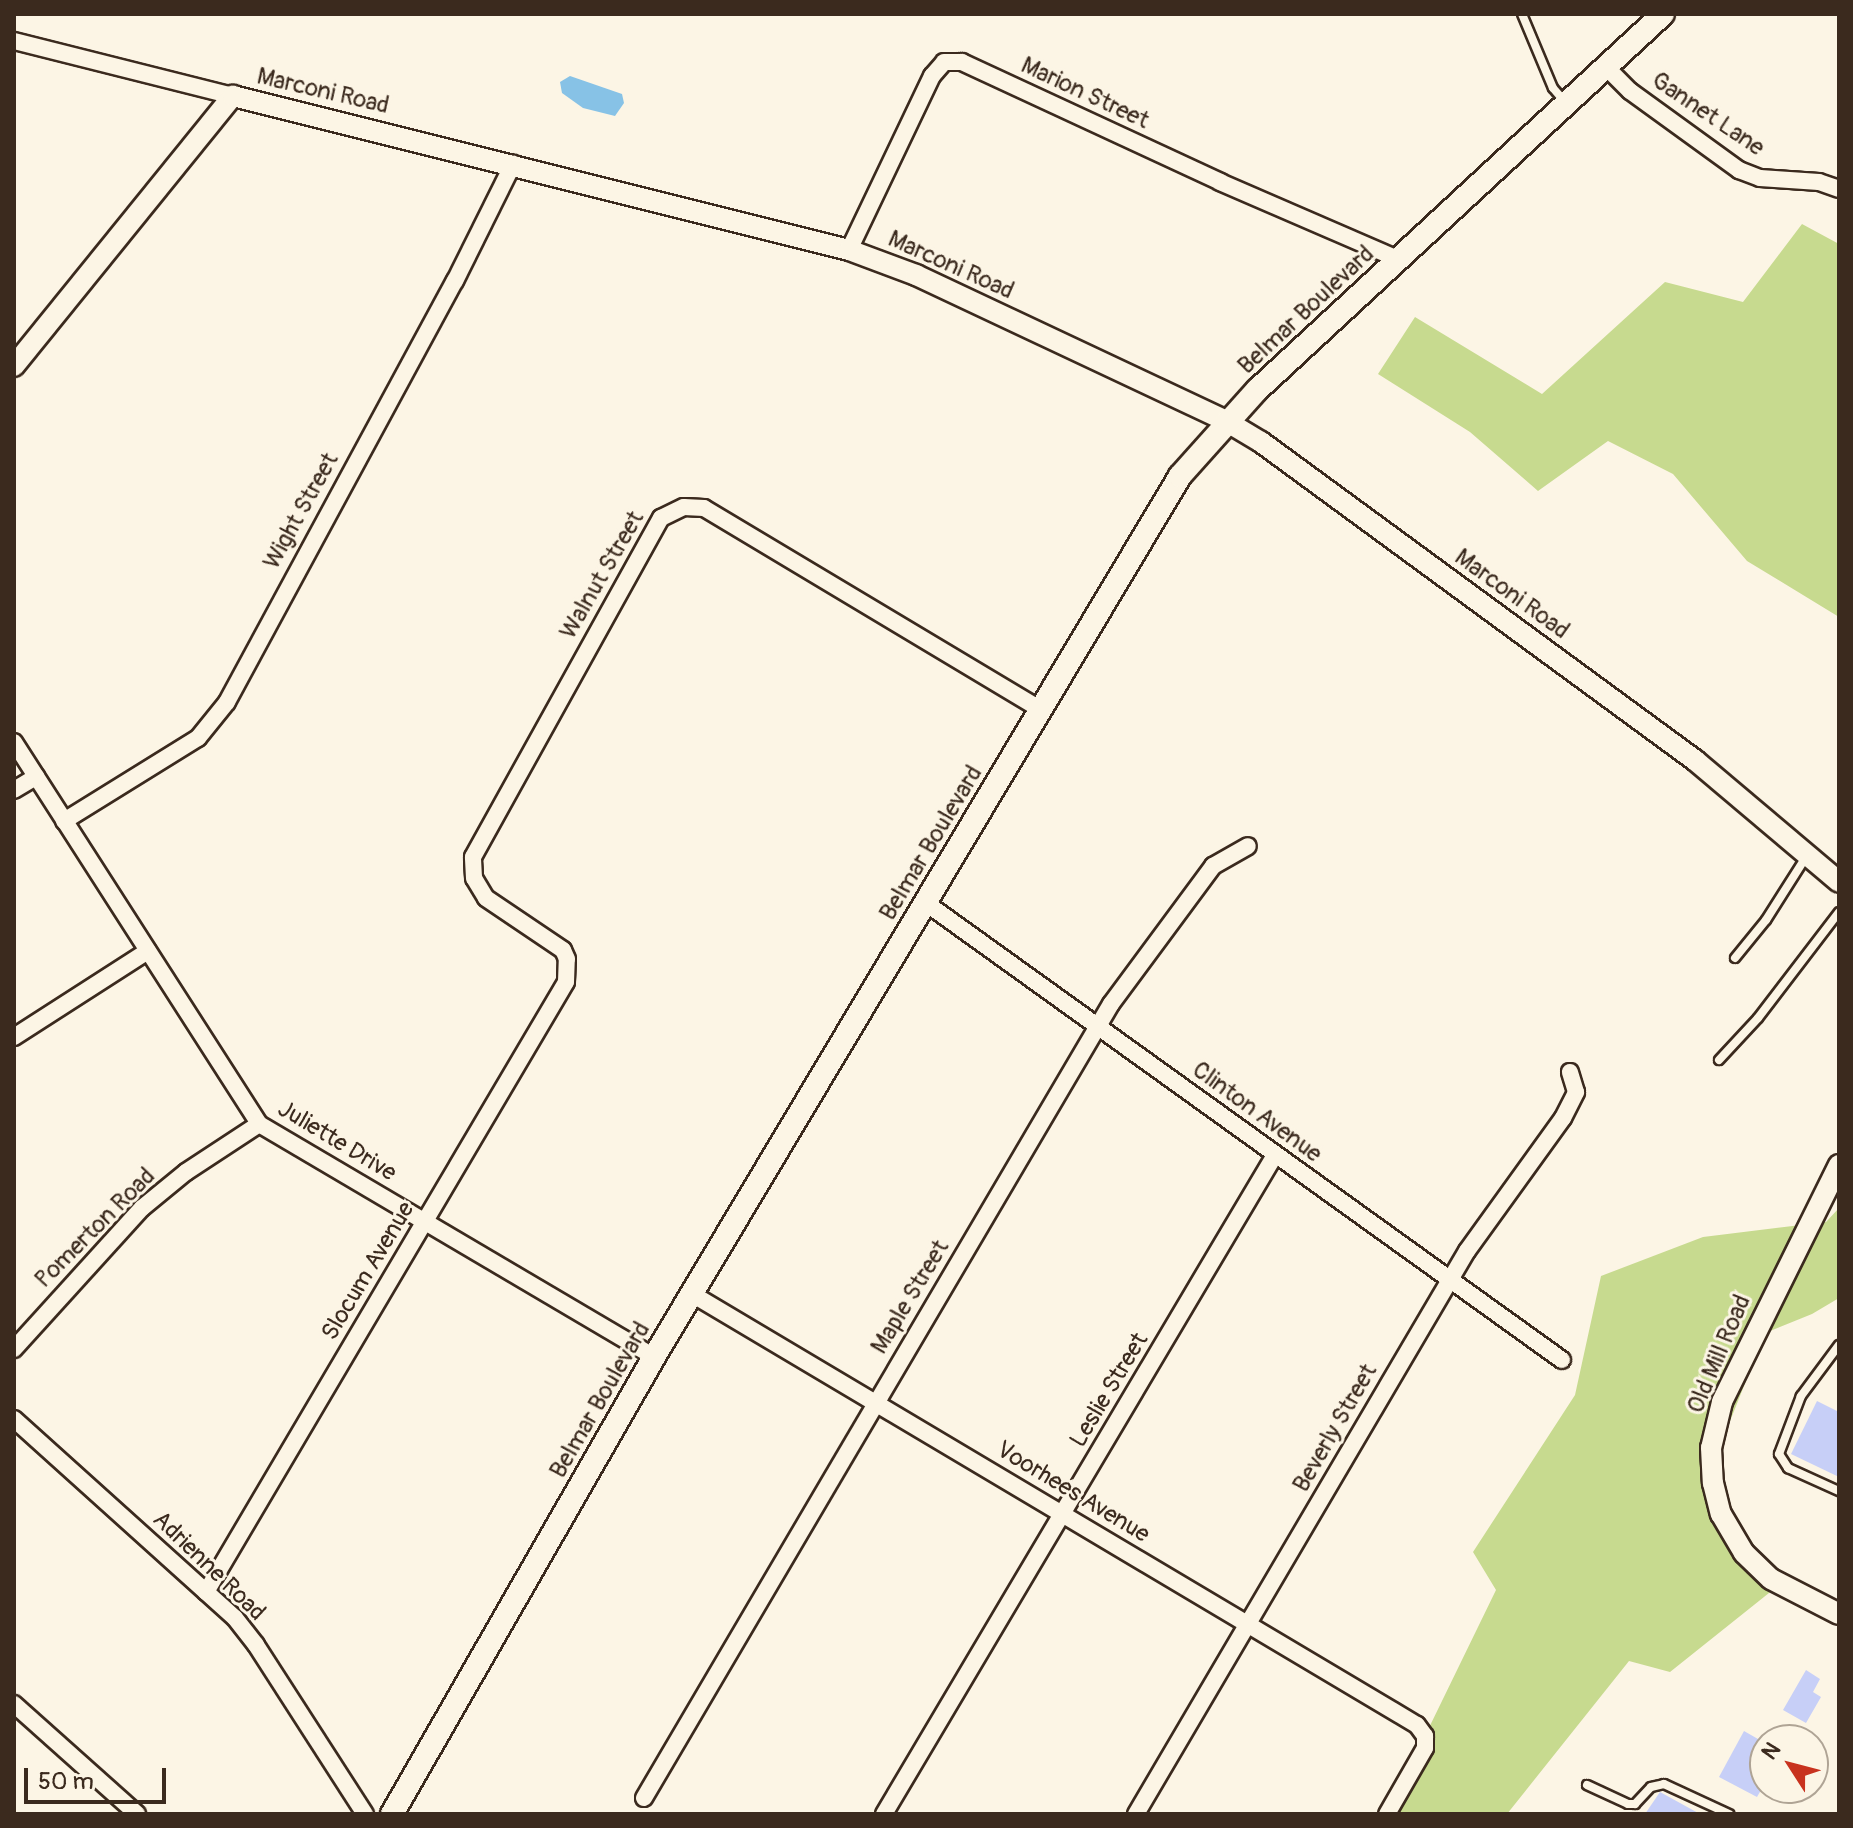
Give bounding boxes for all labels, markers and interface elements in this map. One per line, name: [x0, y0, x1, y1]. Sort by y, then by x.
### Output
street label: Marion Street: [1016, 51, 1154, 135]
street label: Marconi Road: [254, 62, 392, 120]
street label: Gannet Lane: [1646, 66, 1770, 162]
street label: Marconi Road: [884, 224, 1018, 306]
street label: Belmar Boulevard: [1232, 240, 1380, 380]
street label: Wight Street: [257, 448, 345, 574]
street label: Walnut Street: [554, 506, 650, 644]
street label: Marconi Road: [1449, 543, 1575, 645]
street label: Belmar Boulevard: [874, 760, 988, 926]
street label: Clinton Avenue: [1187, 1055, 1327, 1169]
street label: Juliette Drive: [273, 1094, 401, 1188]
street label: Pomerton Road: [29, 1162, 161, 1294]
street label: Slocum Avenue: [315, 1197, 421, 1345]
street label: Maple Street: [865, 1235, 955, 1359]
street label: Old Mill Road: [1681, 1290, 1757, 1418]
street label: Belmar Boulevard: [544, 1317, 656, 1483]
street label: Leslie Street: [1064, 1328, 1154, 1452]
street label: Beverly Street: [1287, 1359, 1383, 1497]
street label: Voorhees Avenue: [991, 1435, 1155, 1549]
street label: Adrienne Road: [147, 1505, 271, 1627]
north arrow: [1749, 1724, 1829, 1804]
text: N: [1756, 1737, 1787, 1765]
scale bar: [28, 1752, 170, 1802]
text: 50 m: [38, 1767, 94, 1796]

